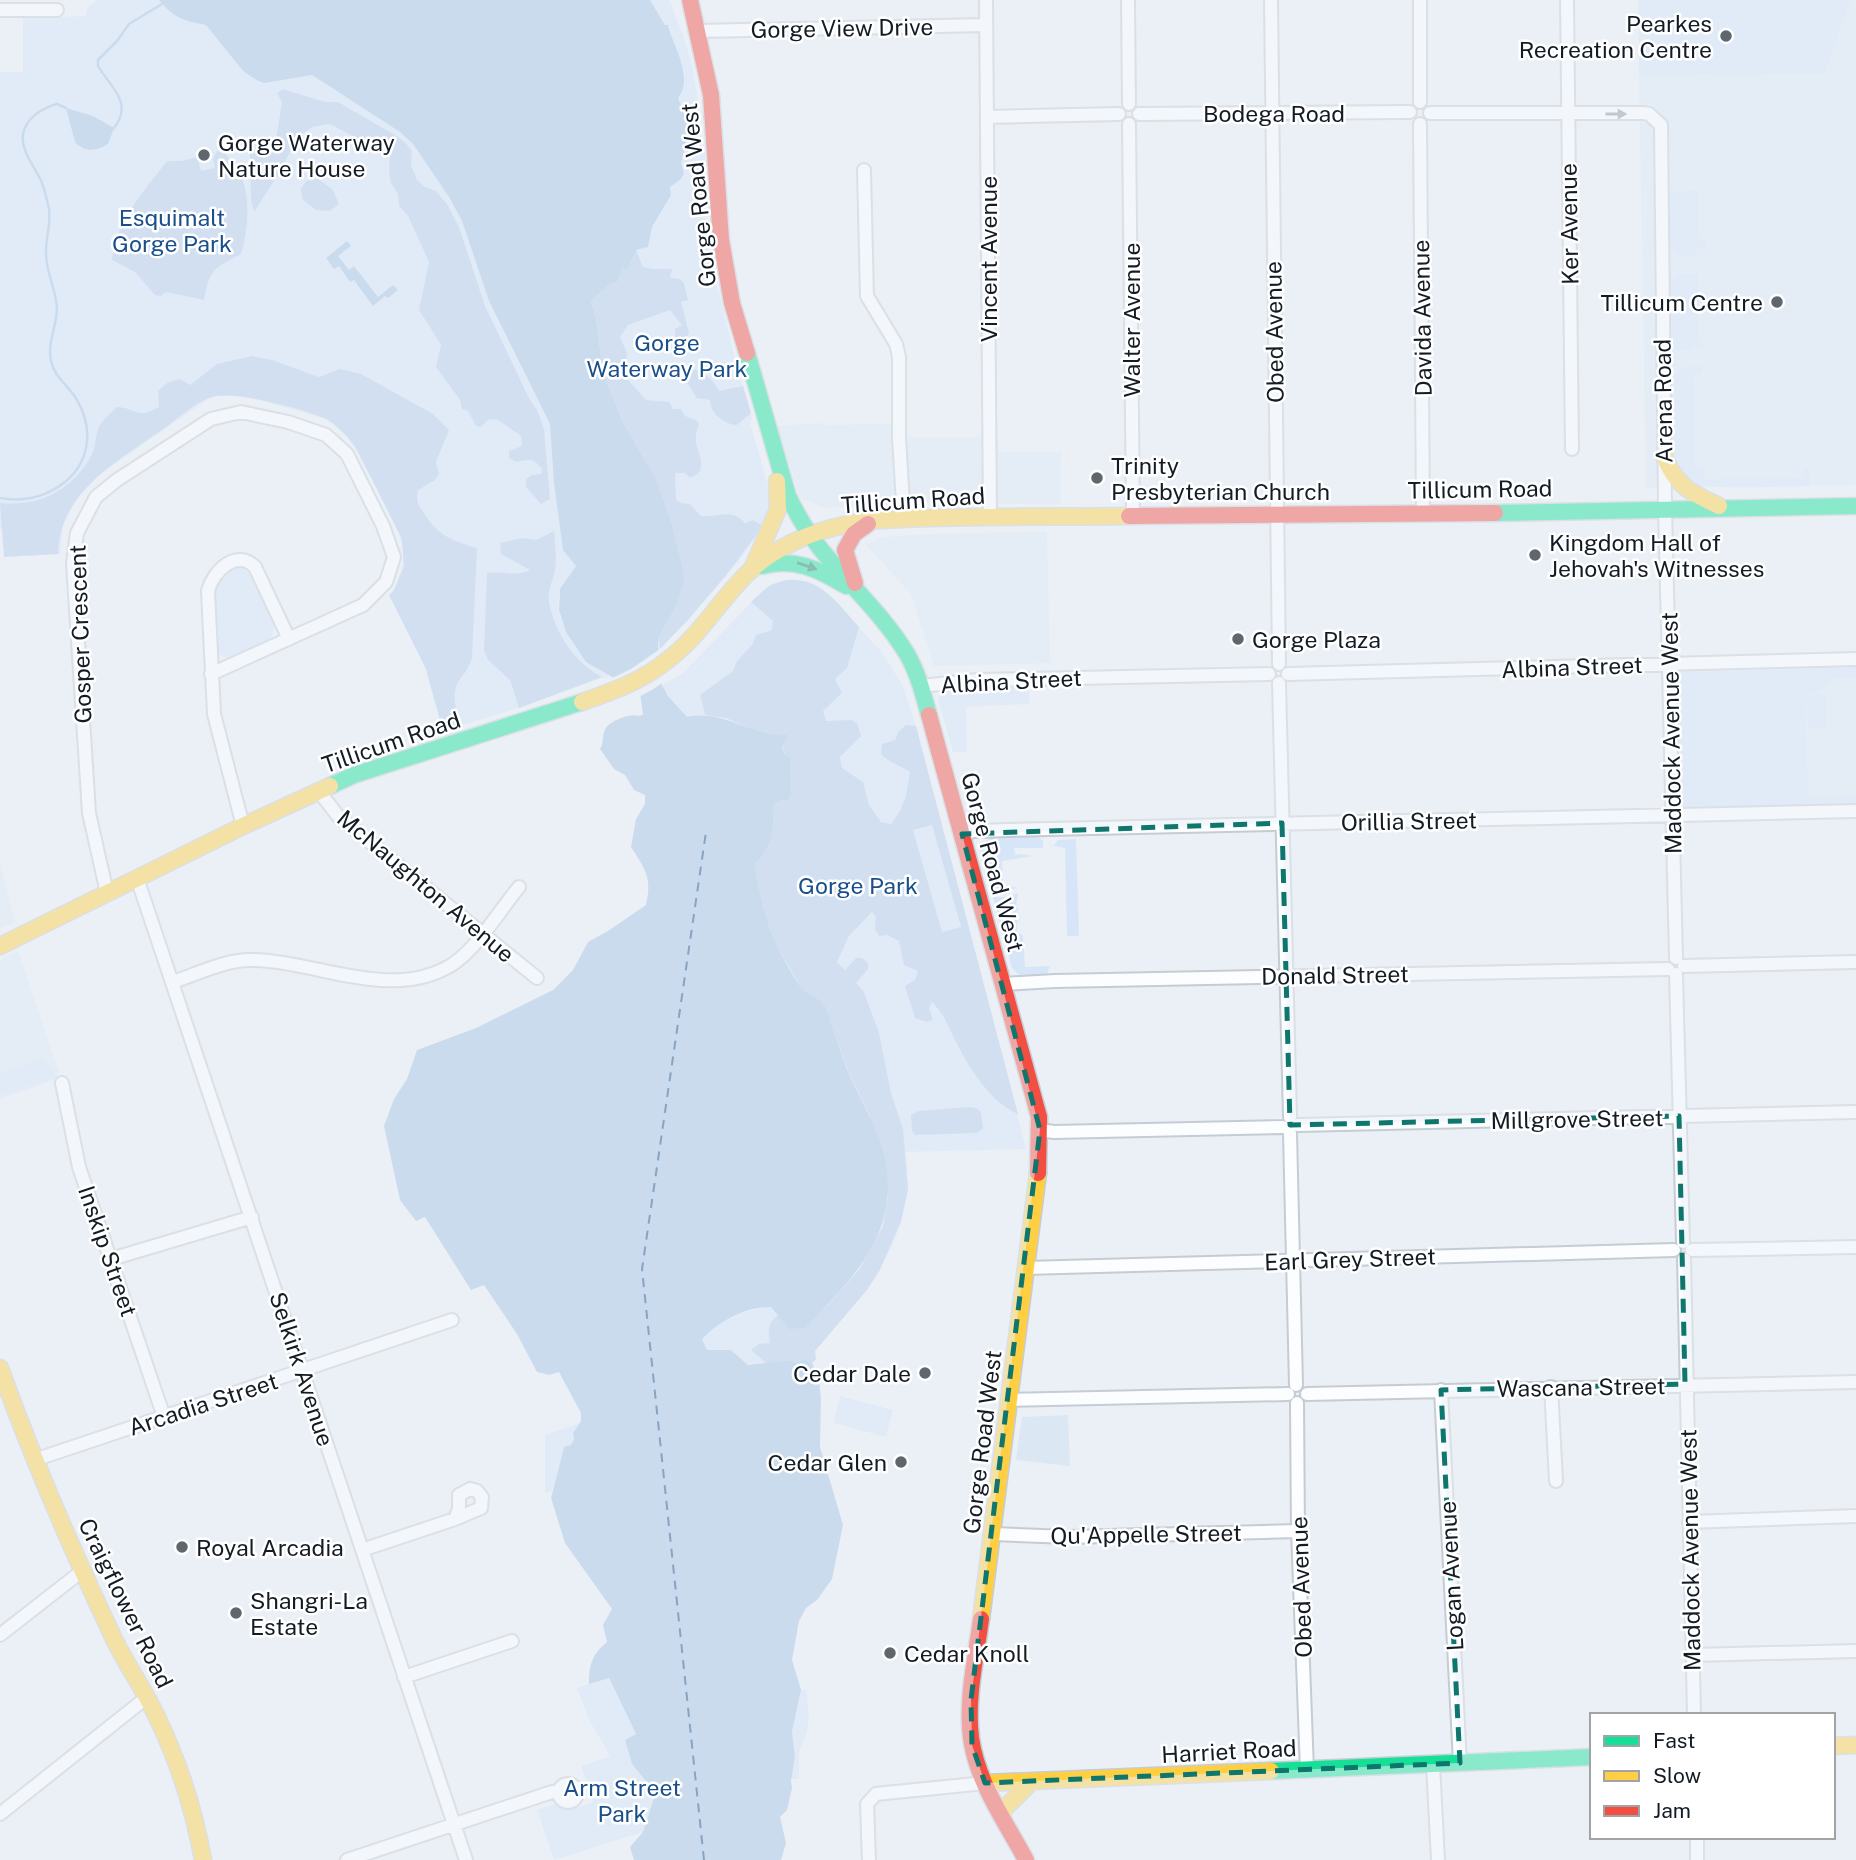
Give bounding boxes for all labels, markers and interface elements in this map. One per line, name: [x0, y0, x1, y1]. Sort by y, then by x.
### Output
place label: Pearkes Recreation Centre: [1519, 10, 1712, 63]
street label: Gorge View Drive: [750, 13, 934, 43]
marker: Pearkes Recreation Centre: [1718, 28, 1734, 44]
street label: Bodega Road: [1203, 100, 1345, 127]
street label: Gorge Road West: [675, 102, 721, 288]
one-way arrow: [1605, 108, 1627, 120]
place label: Gorge Waterway Nature House: [218, 129, 395, 182]
marker: Gorge Waterway Nature House: [196, 147, 212, 163]
street label: Ker Avenue: [1554, 163, 1584, 285]
street label: Vincent Avenue: [975, 176, 1002, 342]
park label: Esquimalt Gorge Park: [112, 204, 232, 257]
street label: Davida Avenue: [1407, 239, 1437, 397]
street label: Walter Avenue: [1118, 243, 1145, 397]
street label: Obed Avenue: [1259, 261, 1289, 403]
place label: Tillicum Centre: [1601, 289, 1763, 316]
marker: Tillicum Centre: [1769, 294, 1785, 310]
park label: Gorge Waterway Park: [587, 329, 748, 382]
street label: Arena Road: [1648, 339, 1678, 463]
place label: Trinity Presbyterian Church: [1111, 452, 1330, 505]
marker: Trinity Presbyterian Church: [1089, 470, 1105, 486]
street label: Tillicum Road: [1407, 474, 1553, 504]
street label: Tillicum Road: [840, 481, 986, 519]
place label: Kingdom Hall of Jehovah's Witnesses: [1549, 529, 1764, 582]
street label: Gosper Crescent: [63, 544, 97, 724]
marker: Kingdom Hall of Jehovah's Witnesses: [1527, 547, 1543, 563]
one-way arrow: [797, 561, 818, 572]
street label: Maddock Avenue West: [1655, 612, 1687, 854]
place label: Gorge Plaza: [1252, 626, 1381, 653]
marker: Gorge Plaza: [1230, 631, 1246, 647]
street label: Albina Street: [1501, 651, 1643, 683]
street label: Albina Street: [940, 664, 1082, 698]
street label: Tillicum Road: [318, 706, 464, 778]
street label: Gorge Road West: [956, 769, 1030, 955]
street label: McNaughton Avenue: [332, 804, 520, 968]
street label: Orillia Street: [1341, 806, 1477, 836]
park label: Gorge Park: [798, 872, 918, 899]
street label: Donald Street: [1261, 960, 1409, 990]
street label: Millgrove Street: [1490, 1104, 1664, 1134]
street label: Inskip Street: [73, 1182, 143, 1320]
street label: Earl Grey Street: [1264, 1243, 1436, 1275]
street label: Selkirk Avenue: [264, 1288, 340, 1450]
street label: Gorge Road West: [957, 1349, 1007, 1535]
place label: Cedar Dale: [793, 1360, 911, 1387]
marker: Cedar Dale: [917, 1365, 933, 1381]
street label: Arcadia Street: [125, 1367, 281, 1441]
street label: Wascana Street: [1496, 1372, 1666, 1402]
street label: Maddock Avenue West: [1674, 1429, 1706, 1671]
place label: Cedar Glen: [768, 1449, 887, 1476]
marker: Cedar Glen: [893, 1454, 909, 1470]
street label: Logan Avenue: [1434, 1500, 1468, 1652]
street label: Craigflower Road: [73, 1514, 179, 1692]
street label: Obed Avenue: [1285, 1516, 1317, 1658]
street label: Qu'Appelle Street: [1050, 1519, 1242, 1549]
place label: Royal Arcadia: [196, 1534, 344, 1561]
marker: Royal Arcadia: [174, 1539, 190, 1555]
place label: Shangri-La Estate: [250, 1587, 368, 1640]
marker: Shangri-La Estate: [228, 1605, 244, 1621]
place label: Cedar Knoll: [904, 1640, 1029, 1667]
marker: Cedar Knoll: [882, 1645, 898, 1661]
legend: [1590, 1713, 1835, 1839]
text: Fast: [1653, 1728, 1695, 1753]
street label: Harriet Road: [1161, 1734, 1297, 1768]
text: Slow: [1653, 1763, 1701, 1788]
park label: Arm Street Park: [563, 1774, 681, 1827]
text: Jam: [1653, 1798, 1691, 1823]

